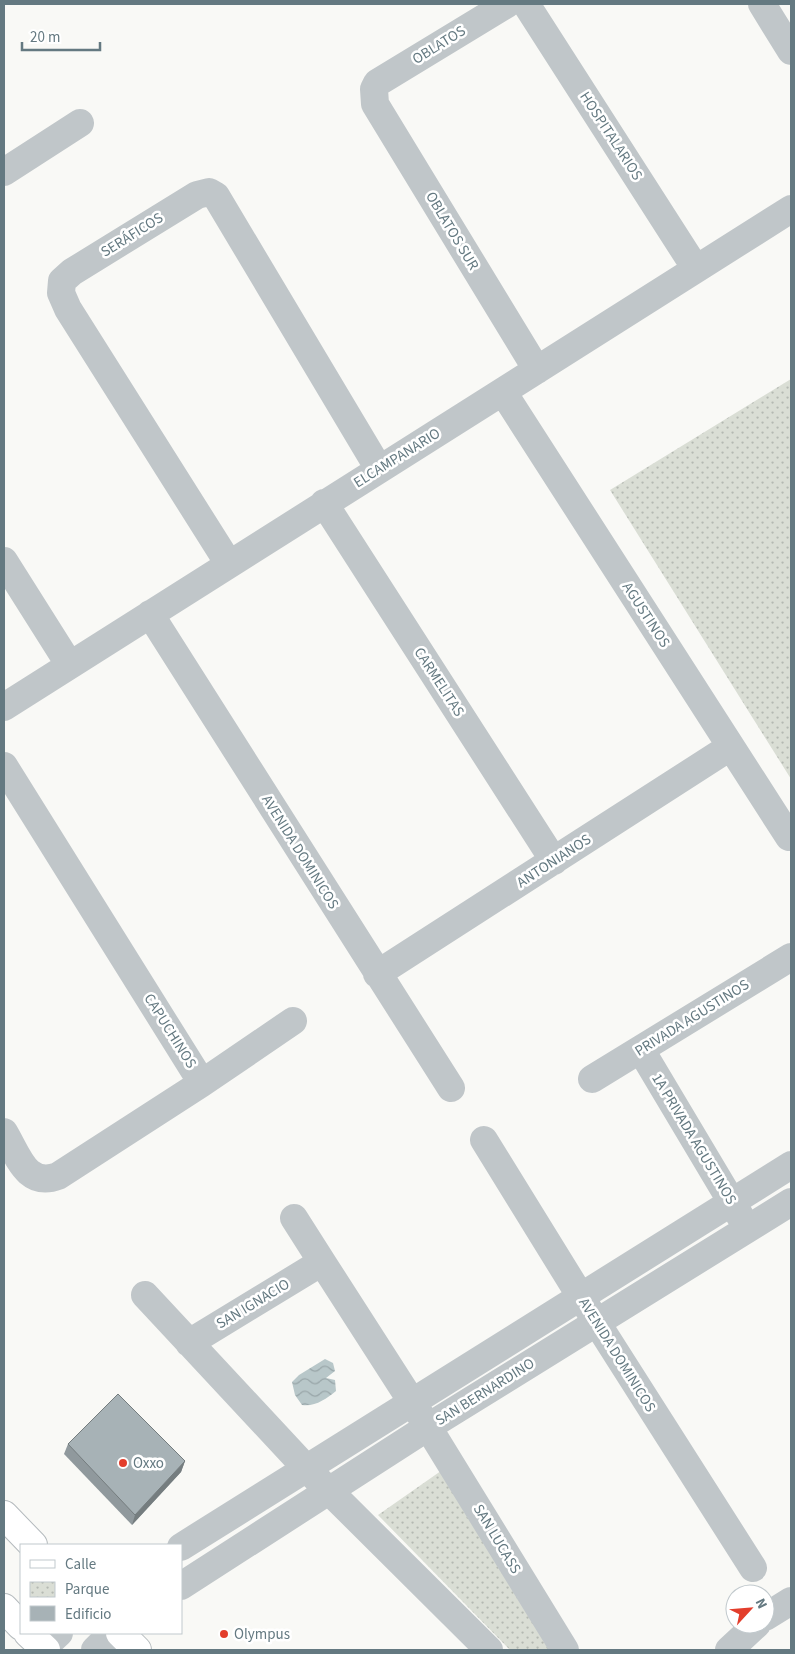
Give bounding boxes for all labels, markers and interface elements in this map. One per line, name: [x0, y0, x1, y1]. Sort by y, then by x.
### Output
scale bar: [22, 20, 100, 52]
street label: OBLATOS: [408, 20, 470, 70]
text: 20 m: [30, 27, 60, 48]
street label: HOSPITALARIOS: [574, 88, 648, 184]
street label: OBLATOS SUR: [420, 188, 484, 275]
street label: SERÁFICOS: [97, 208, 167, 262]
street label: ELCAMPANARIO: [350, 423, 444, 493]
street label: AGUSTINOS: [617, 578, 675, 652]
street label: CARMELITAS: [409, 643, 469, 721]
street label: AVENIDA DOMINICOS: [256, 791, 344, 913]
street label: ANTONIANOS: [513, 829, 595, 893]
street label: PRIVADA AGUSTINOS: [631, 974, 753, 1062]
street label: CAPUCHINOS: [139, 989, 201, 1073]
street label: 1A PRIVADA AGUSTINOS: [646, 1069, 742, 1209]
street label: SAN IGNACIO: [212, 1274, 294, 1334]
street label: AVENIDA DOMINICOS: [573, 1294, 661, 1416]
street label: SAN BERNARDINO: [431, 1353, 539, 1431]
place label: Oxxo: [133, 1453, 164, 1474]
marker: Oxxo: [117, 1457, 129, 1469]
street label: SAN LUCASS: [468, 1500, 526, 1578]
legend: [20, 1544, 182, 1634]
text: Calle: [65, 1554, 96, 1575]
text: Parque: [65, 1579, 109, 1600]
north arrow: [725, 1584, 775, 1634]
text: N: [750, 1595, 772, 1612]
text: Edificio: [65, 1604, 112, 1625]
place label: Olympus: [234, 1624, 290, 1645]
marker: Olympus: [218, 1628, 230, 1640]

